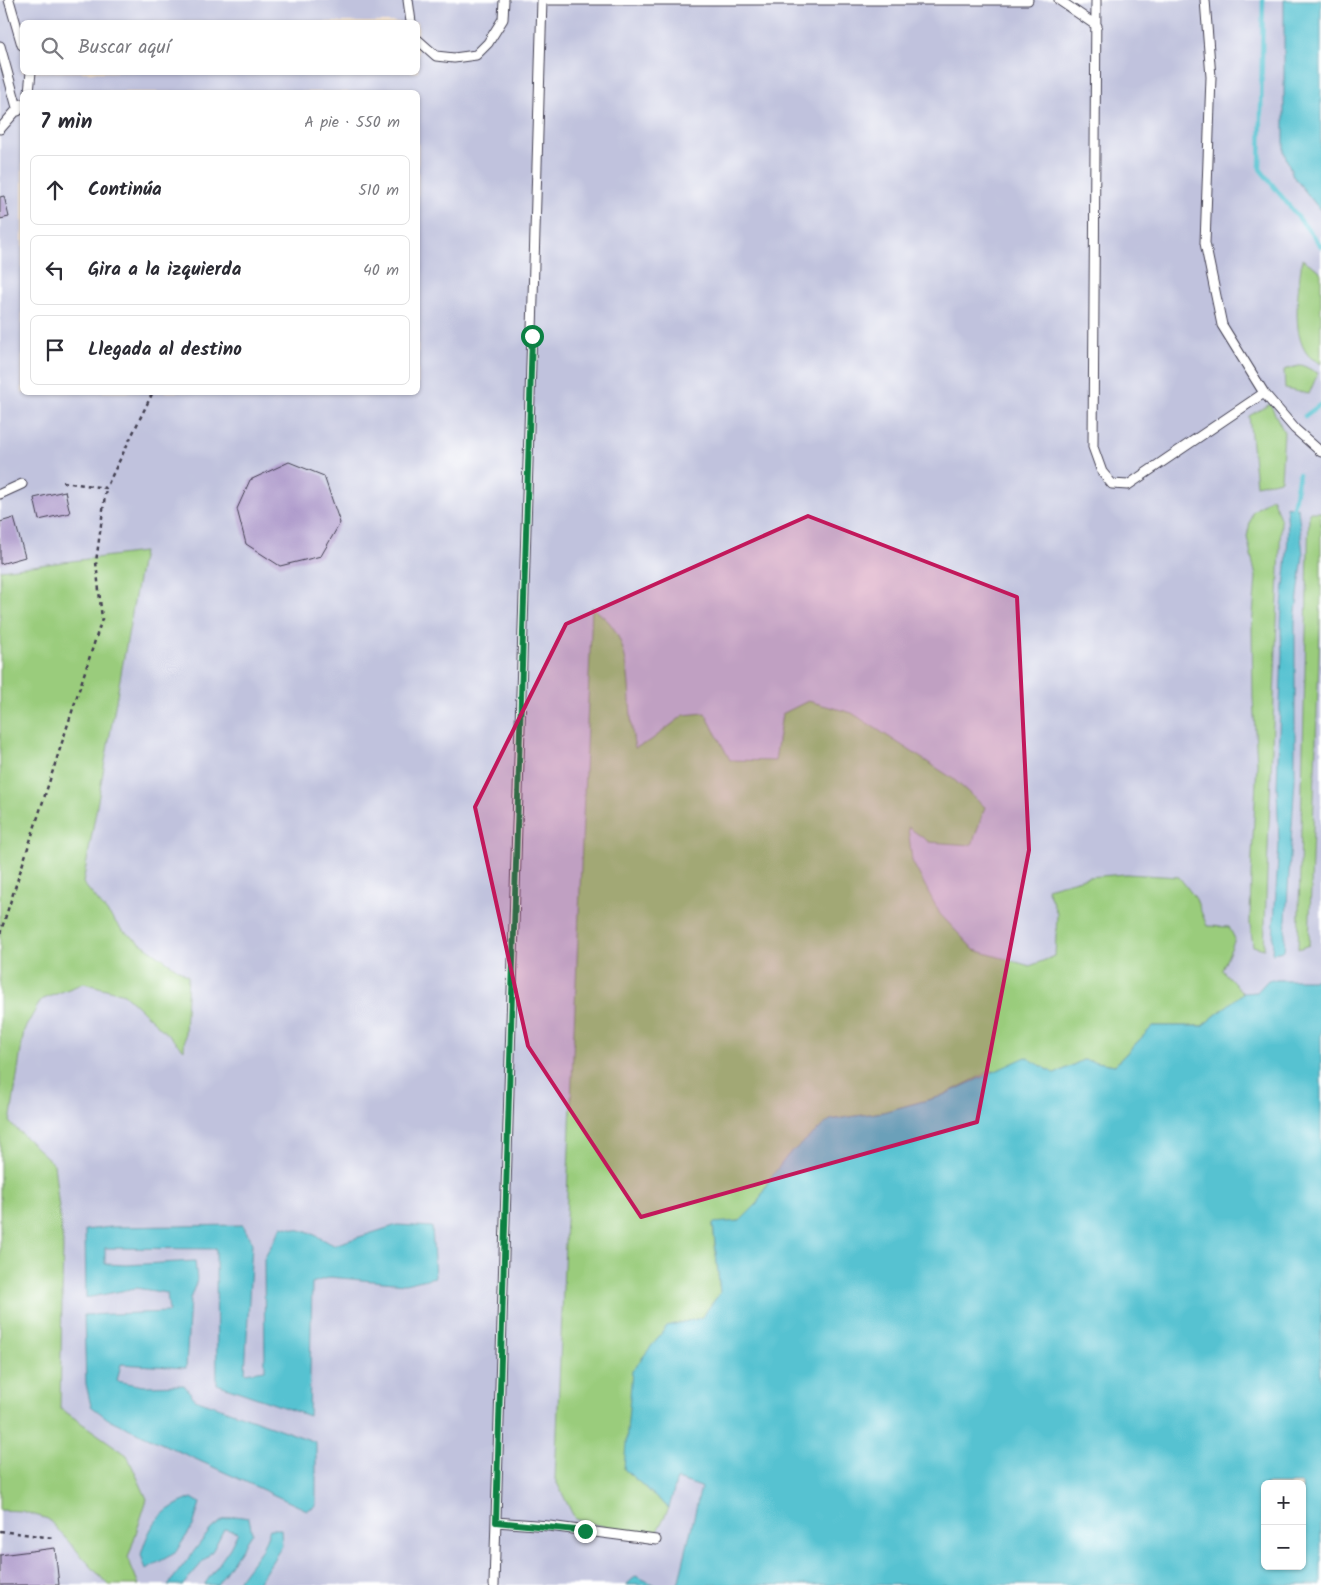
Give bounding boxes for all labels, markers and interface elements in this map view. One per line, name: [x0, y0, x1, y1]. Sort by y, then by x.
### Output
search box: [20, 20, 420, 75]
text: Buscar aquí: [78, 33, 170, 63]
icon: search: [38, 34, 66, 62]
text: 7 min: [40, 106, 92, 139]
text: A pie · 550 m: [304, 110, 400, 135]
text: Continúa: [88, 175, 162, 205]
icon: ahead: [41, 176, 69, 204]
text: 510 m: [358, 178, 399, 203]
text: Gira a la izquierda: [88, 255, 241, 285]
icon: left: [41, 256, 69, 284]
text: 40 m: [363, 258, 399, 283]
route start: [521, 325, 544, 348]
text: Llegada al destino: [88, 335, 242, 365]
icon: arrive: [41, 336, 69, 364]
map controls: [1261, 1480, 1306, 1570]
button: +: [1261, 1480, 1306, 1525]
route end: [574, 1520, 597, 1543]
button: −: [1261, 1525, 1306, 1570]

